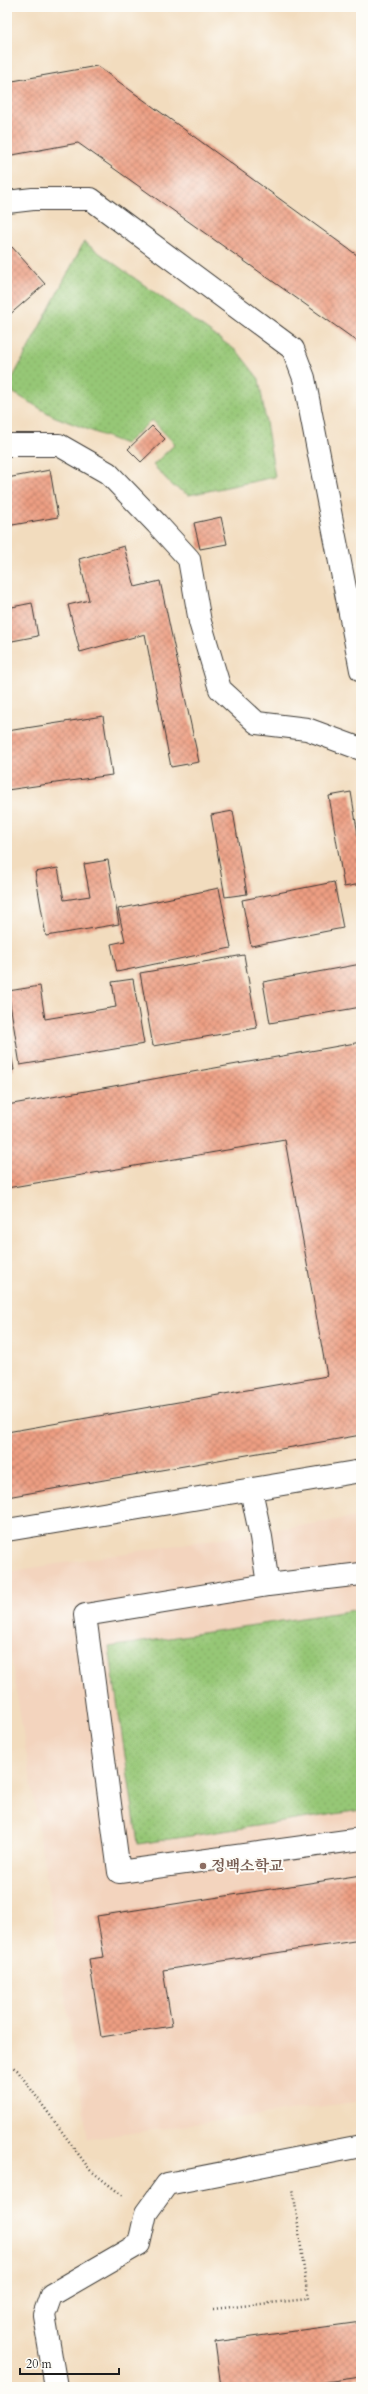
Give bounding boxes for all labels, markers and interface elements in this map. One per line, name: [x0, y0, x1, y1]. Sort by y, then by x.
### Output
place label: 정백소학교: [211, 1856, 284, 1876]
marker: 정백소학교: [198, 1861, 208, 1871]
scale bar: [20, 2350, 119, 2376]
text: 20 m: [26, 2356, 53, 2372]

